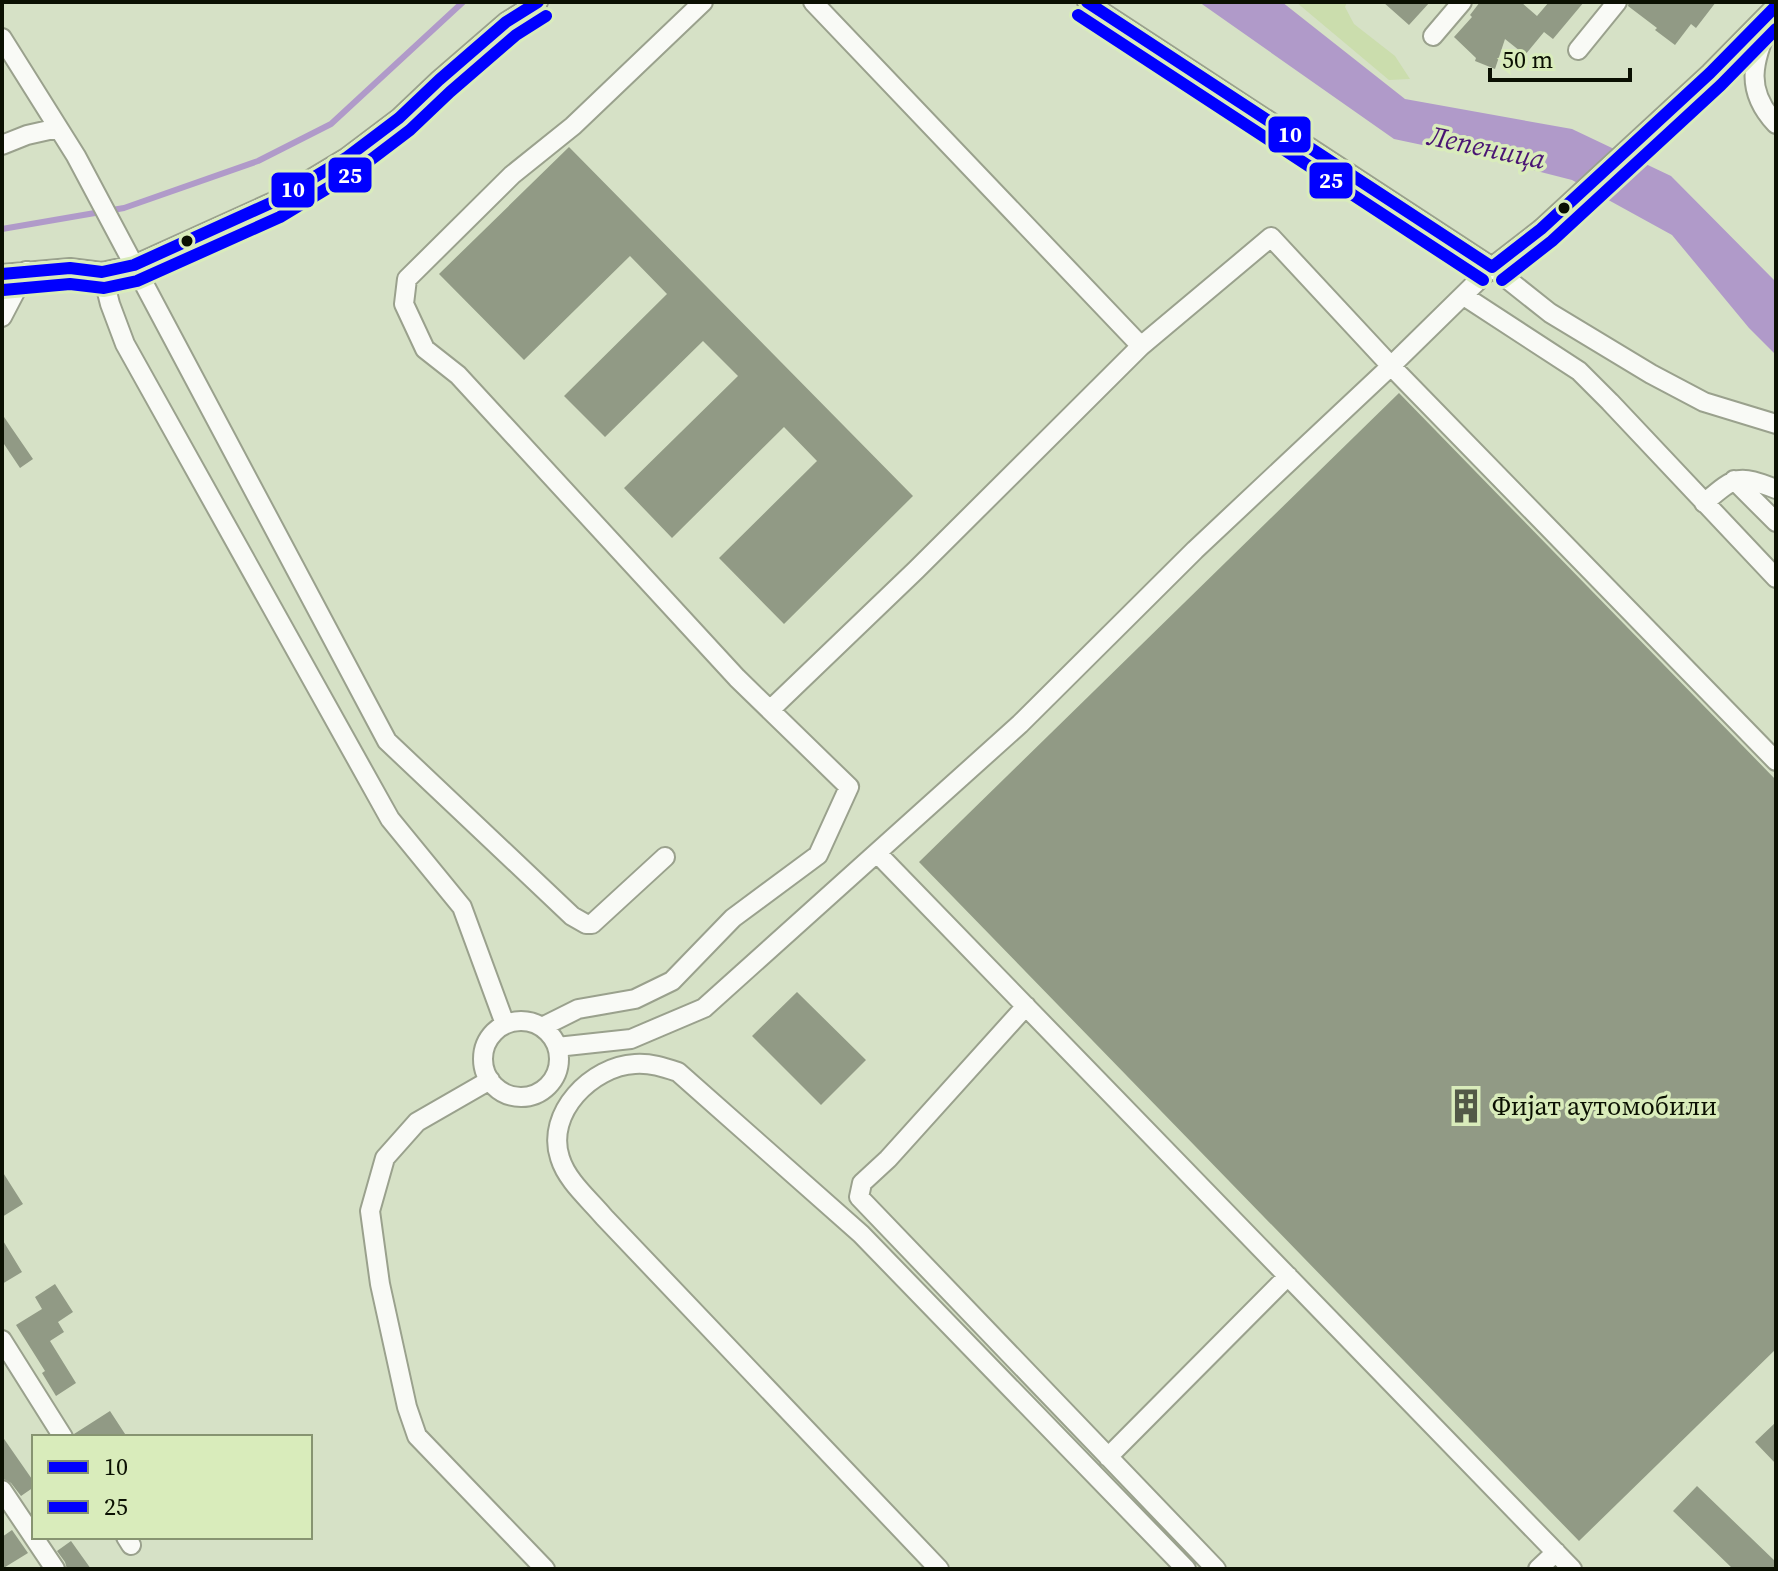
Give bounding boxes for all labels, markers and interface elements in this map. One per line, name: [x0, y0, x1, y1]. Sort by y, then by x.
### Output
scale bar: [1490, 32, 1630, 82]
text: 50 m: [1502, 43, 1553, 76]
line badge: 10: [1267, 115, 1312, 154]
water label: Лепеница: [1423, 116, 1549, 178]
text: 10: [1278, 119, 1302, 149]
line badge: 25: [327, 156, 373, 194]
text: 25: [338, 160, 362, 190]
line badge: 25: [1308, 161, 1354, 200]
text: 25: [1319, 165, 1343, 195]
line badge: 10: [270, 171, 316, 209]
text: 10: [281, 174, 305, 204]
unlabelled marker: [1556, 200, 1572, 216]
unlabelled marker: [179, 233, 195, 249]
building icon: Фијат аутомобили: [1447, 1087, 1485, 1125]
place label: Фијат аутомобили: [1492, 1088, 1717, 1124]
legend: [32, 1435, 312, 1539]
text: 10: [104, 1450, 128, 1483]
text: 25: [104, 1490, 128, 1523]

